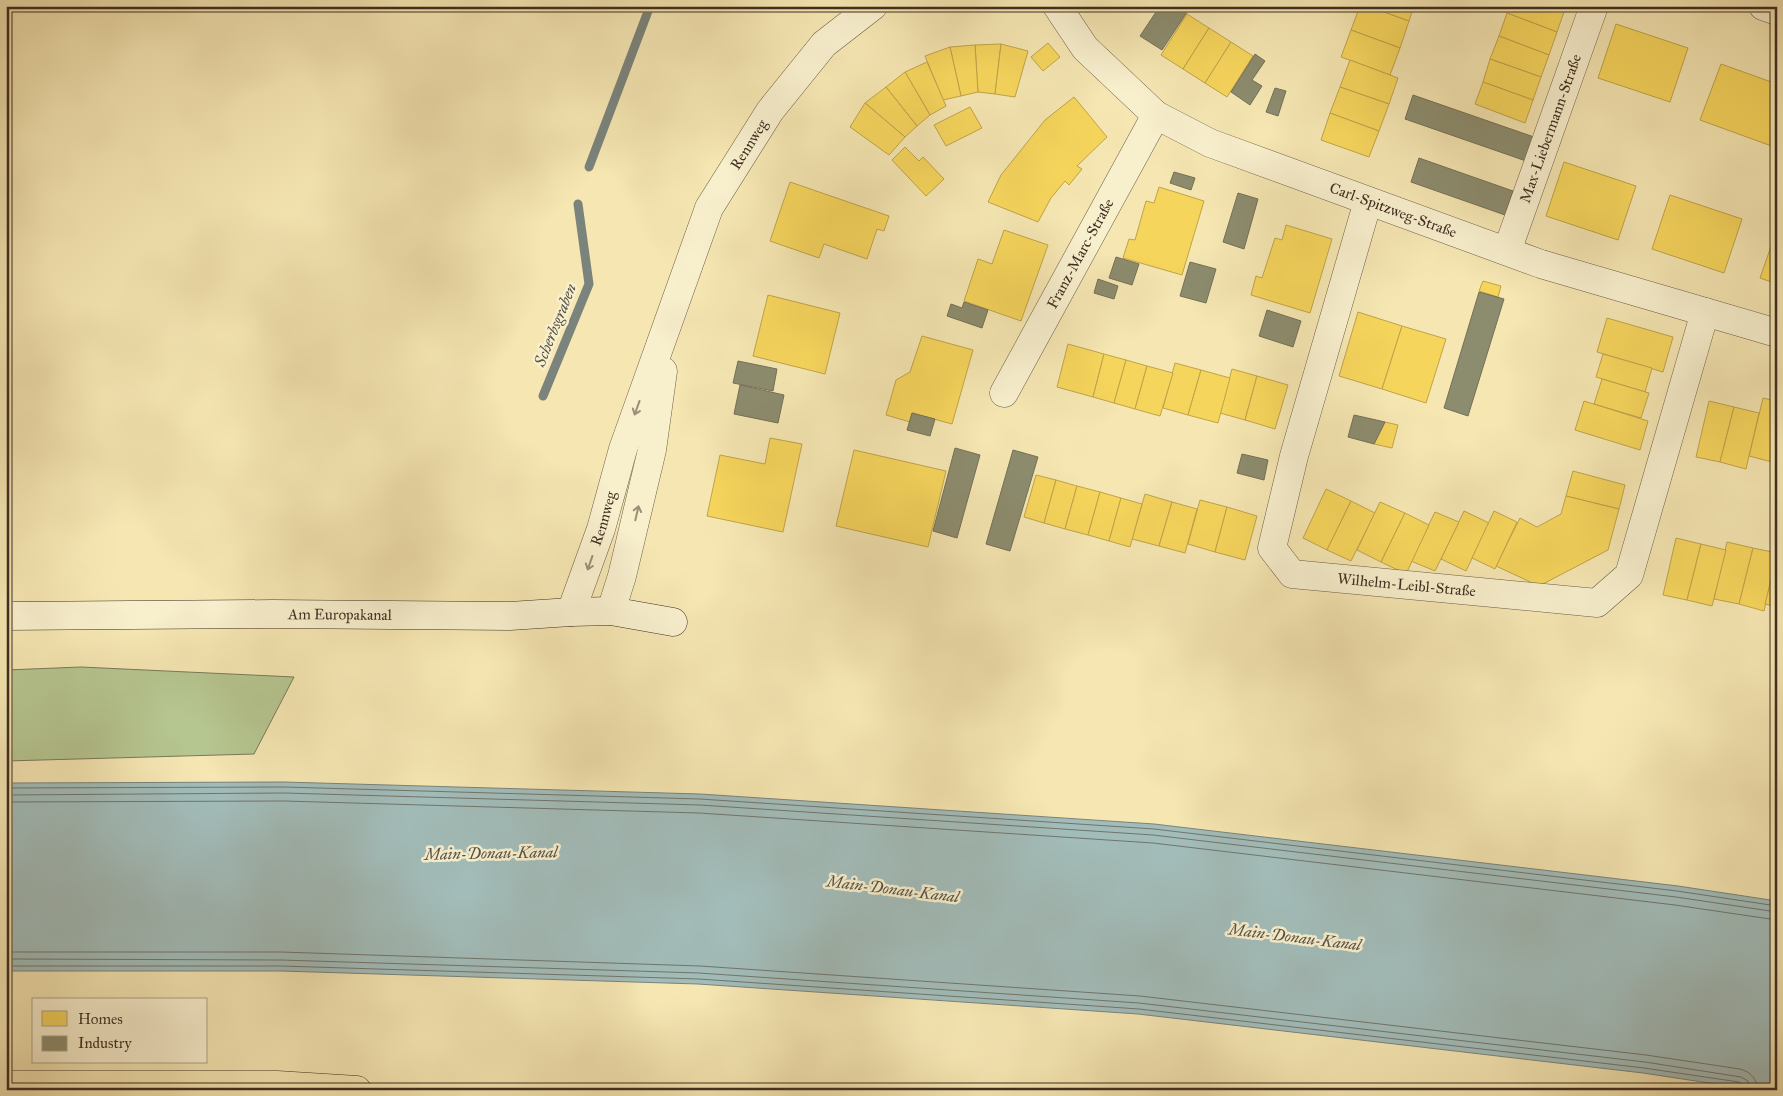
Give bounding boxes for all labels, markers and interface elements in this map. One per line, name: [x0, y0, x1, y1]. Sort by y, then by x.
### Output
street label: Max-Liebermann-Straße: [1516, 52, 1585, 205]
street label: Rennweg: [726, 115, 772, 173]
street label: Carl-Spitzweg-Straße: [1327, 179, 1459, 241]
street label: Franz-Marc-Straße: [1043, 195, 1118, 312]
water label: Scherbsgraben: [529, 280, 580, 370]
one-way arrow: [632, 400, 641, 415]
street label: Rennweg: [587, 488, 620, 548]
one-way arrow: [633, 506, 642, 522]
one-way arrow: [585, 554, 594, 570]
street label: Wilhelm-Leibl-Straße: [1337, 569, 1476, 600]
street label: Am Europakanal: [287, 605, 393, 624]
water label: Main-Donau-Kanal: [422, 842, 559, 864]
water label: Main-Donau-Kanal: [824, 871, 962, 907]
water label: Main-Donau-Kanal: [1226, 919, 1364, 955]
legend: [32, 998, 208, 1064]
text: Homes: [78, 1010, 123, 1028]
text: Industry: [78, 1034, 132, 1052]

